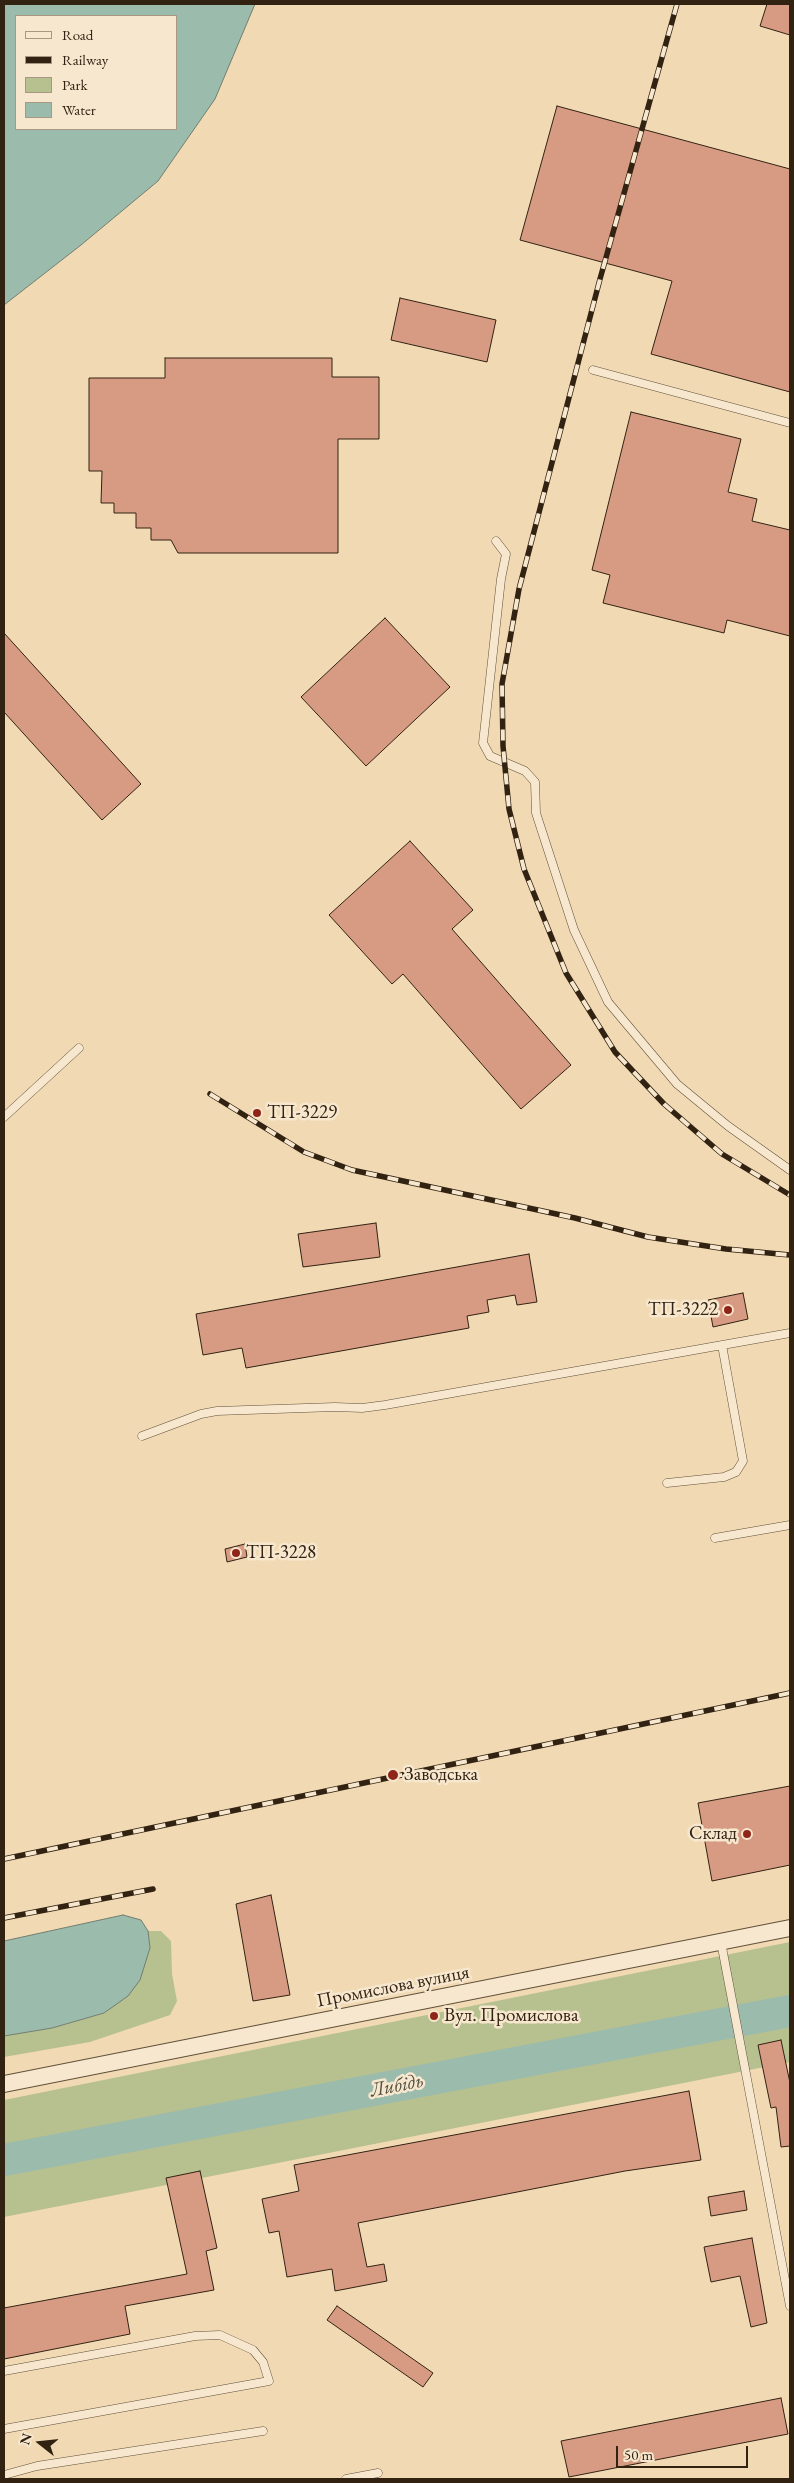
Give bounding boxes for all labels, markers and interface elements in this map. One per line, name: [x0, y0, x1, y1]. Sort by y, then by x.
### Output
legend: [15, 15, 178, 130]
text: Road: [62, 25, 93, 44]
text: Railway: [62, 50, 108, 69]
text: Park: [62, 75, 88, 94]
text: Water: [62, 100, 96, 119]
place label: ТП-3229: [267, 1102, 337, 1124]
marker: ТП-3229: [251, 1107, 263, 1119]
place label: ТП-3222: [648, 1299, 718, 1321]
marker: ТП-3222: [722, 1304, 734, 1316]
place label: ТП-3228: [246, 1542, 316, 1564]
marker: ТП-3228: [230, 1547, 242, 1559]
place label: Заводська: [404, 1764, 478, 1786]
marker: Заводська: [386, 1768, 400, 1782]
place label: Склад: [689, 1823, 737, 1845]
marker: Склад: [741, 1828, 753, 1840]
street label: Промислова вулиця: [315, 1961, 471, 2013]
place label: Вул. Промислова: [444, 2005, 578, 2027]
marker: Вул. Промислова: [428, 2010, 440, 2022]
water label: Либідь: [369, 2069, 425, 2103]
north arrow: [15, 2418, 65, 2468]
text: N: [15, 2431, 36, 2447]
scale bar: [619, 2436, 752, 2468]
text: 50 m: [624, 2445, 653, 2464]

